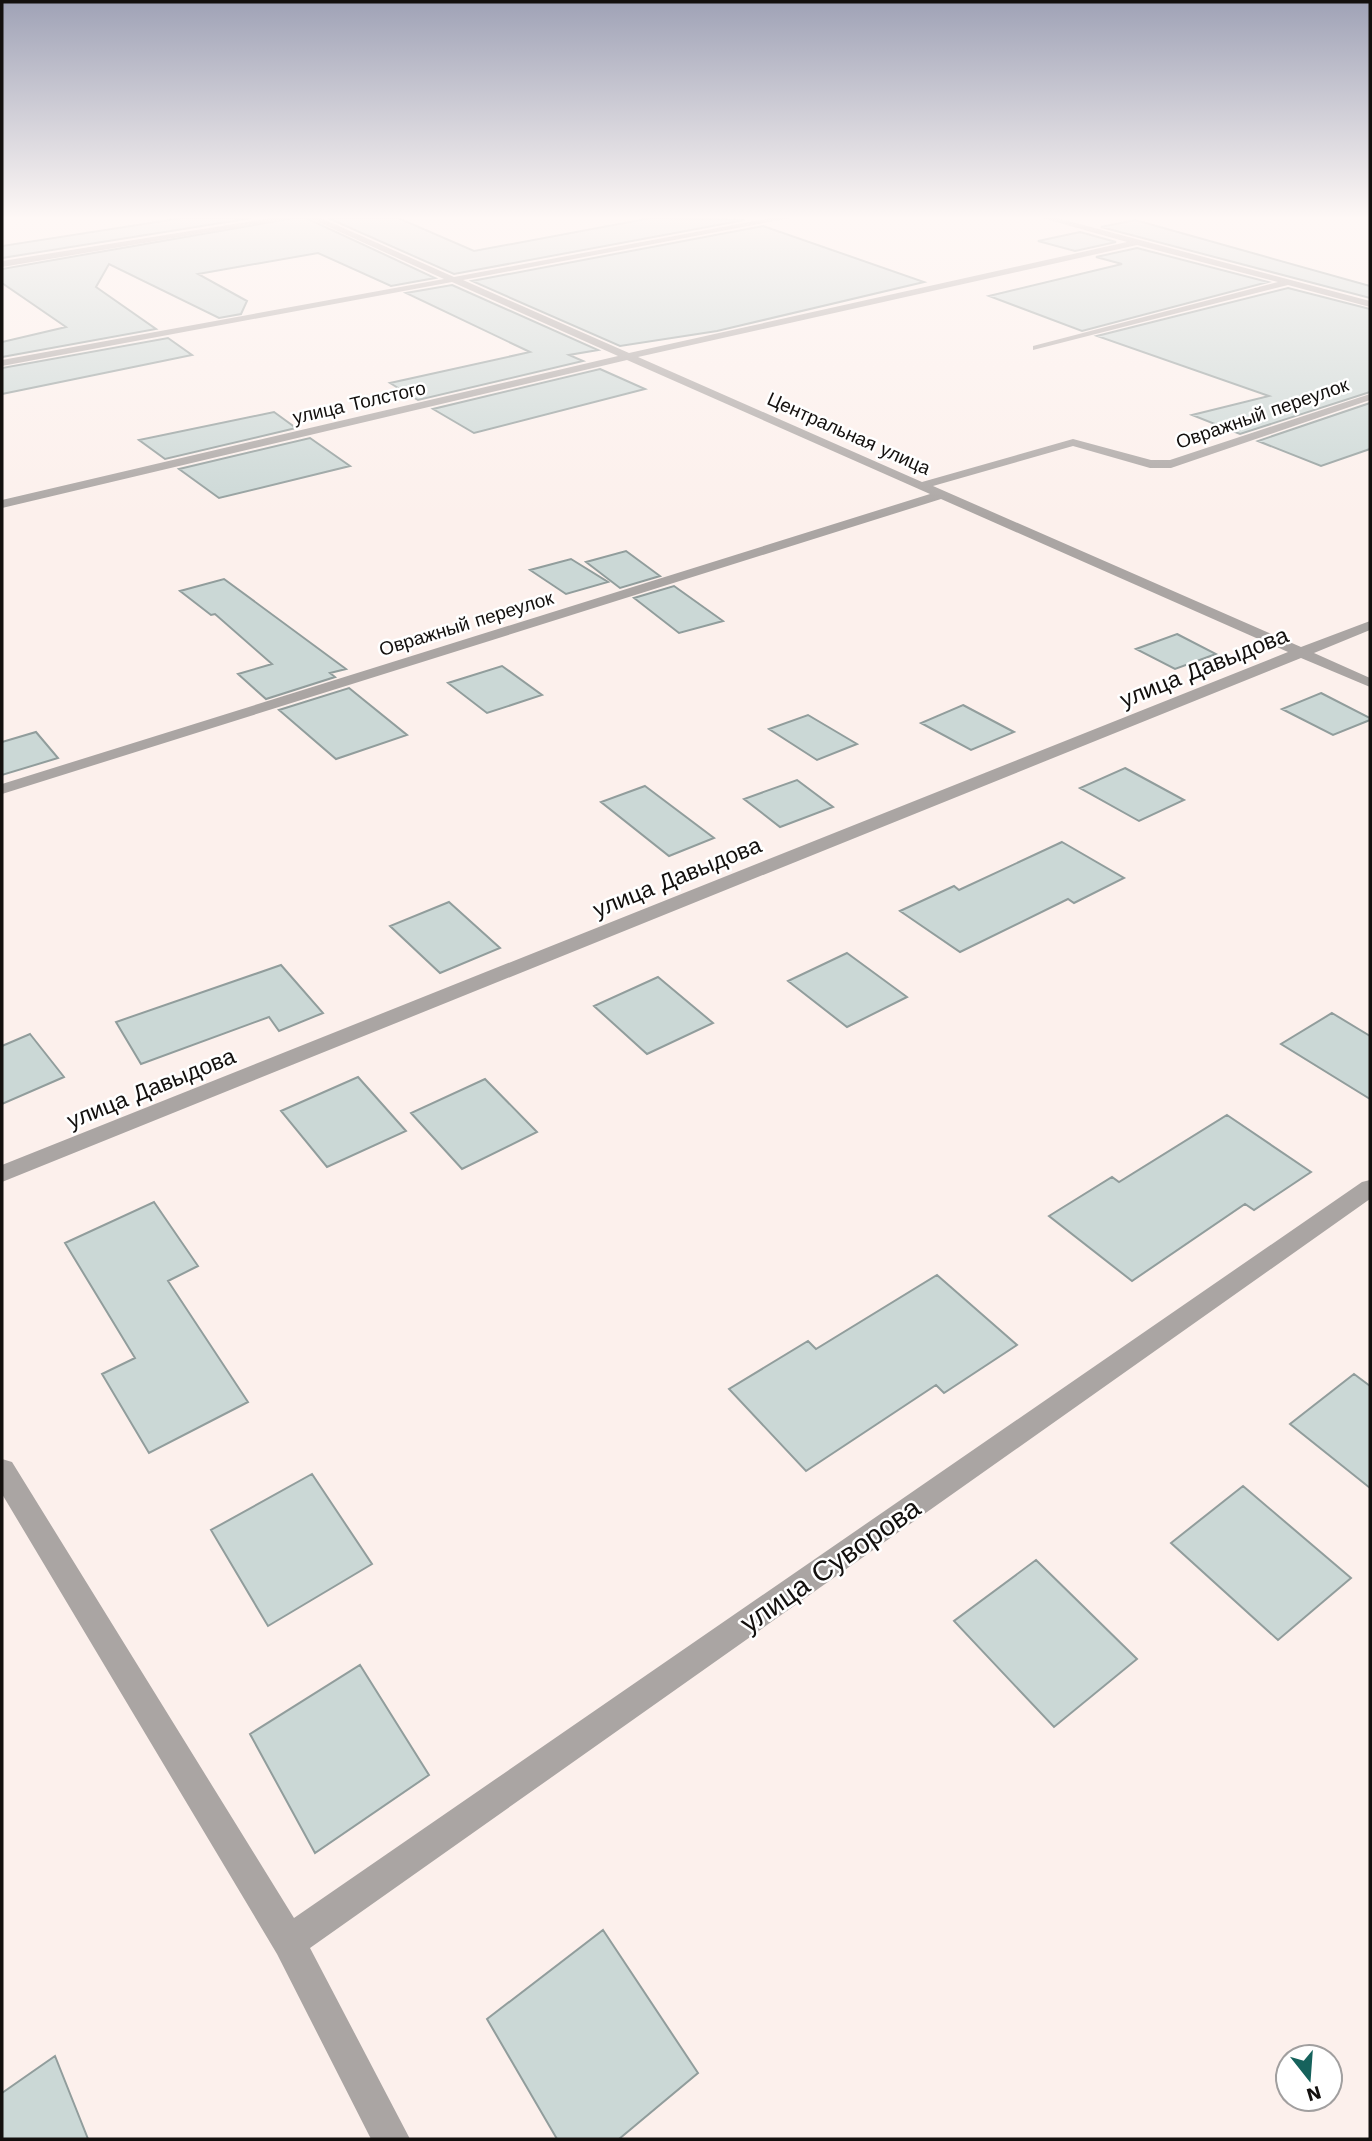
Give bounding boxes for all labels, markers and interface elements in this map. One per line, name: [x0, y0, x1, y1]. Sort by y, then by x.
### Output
street label: Овражный переулок: [1173, 373, 1352, 454]
street label: улица Толстого: [290, 376, 428, 429]
street label: Центральная улица: [764, 387, 934, 480]
street label: Овражный переулок: [376, 586, 557, 661]
street label: улица Давыдова: [1116, 621, 1292, 714]
street label: улица Давыдова: [589, 831, 765, 924]
street label: улица Давыдова: [63, 1042, 239, 1135]
street label: улица Суворова: [734, 1491, 927, 1640]
north arrow: [1274, 2043, 1344, 2113]
text: N: [1304, 2081, 1324, 2107]

